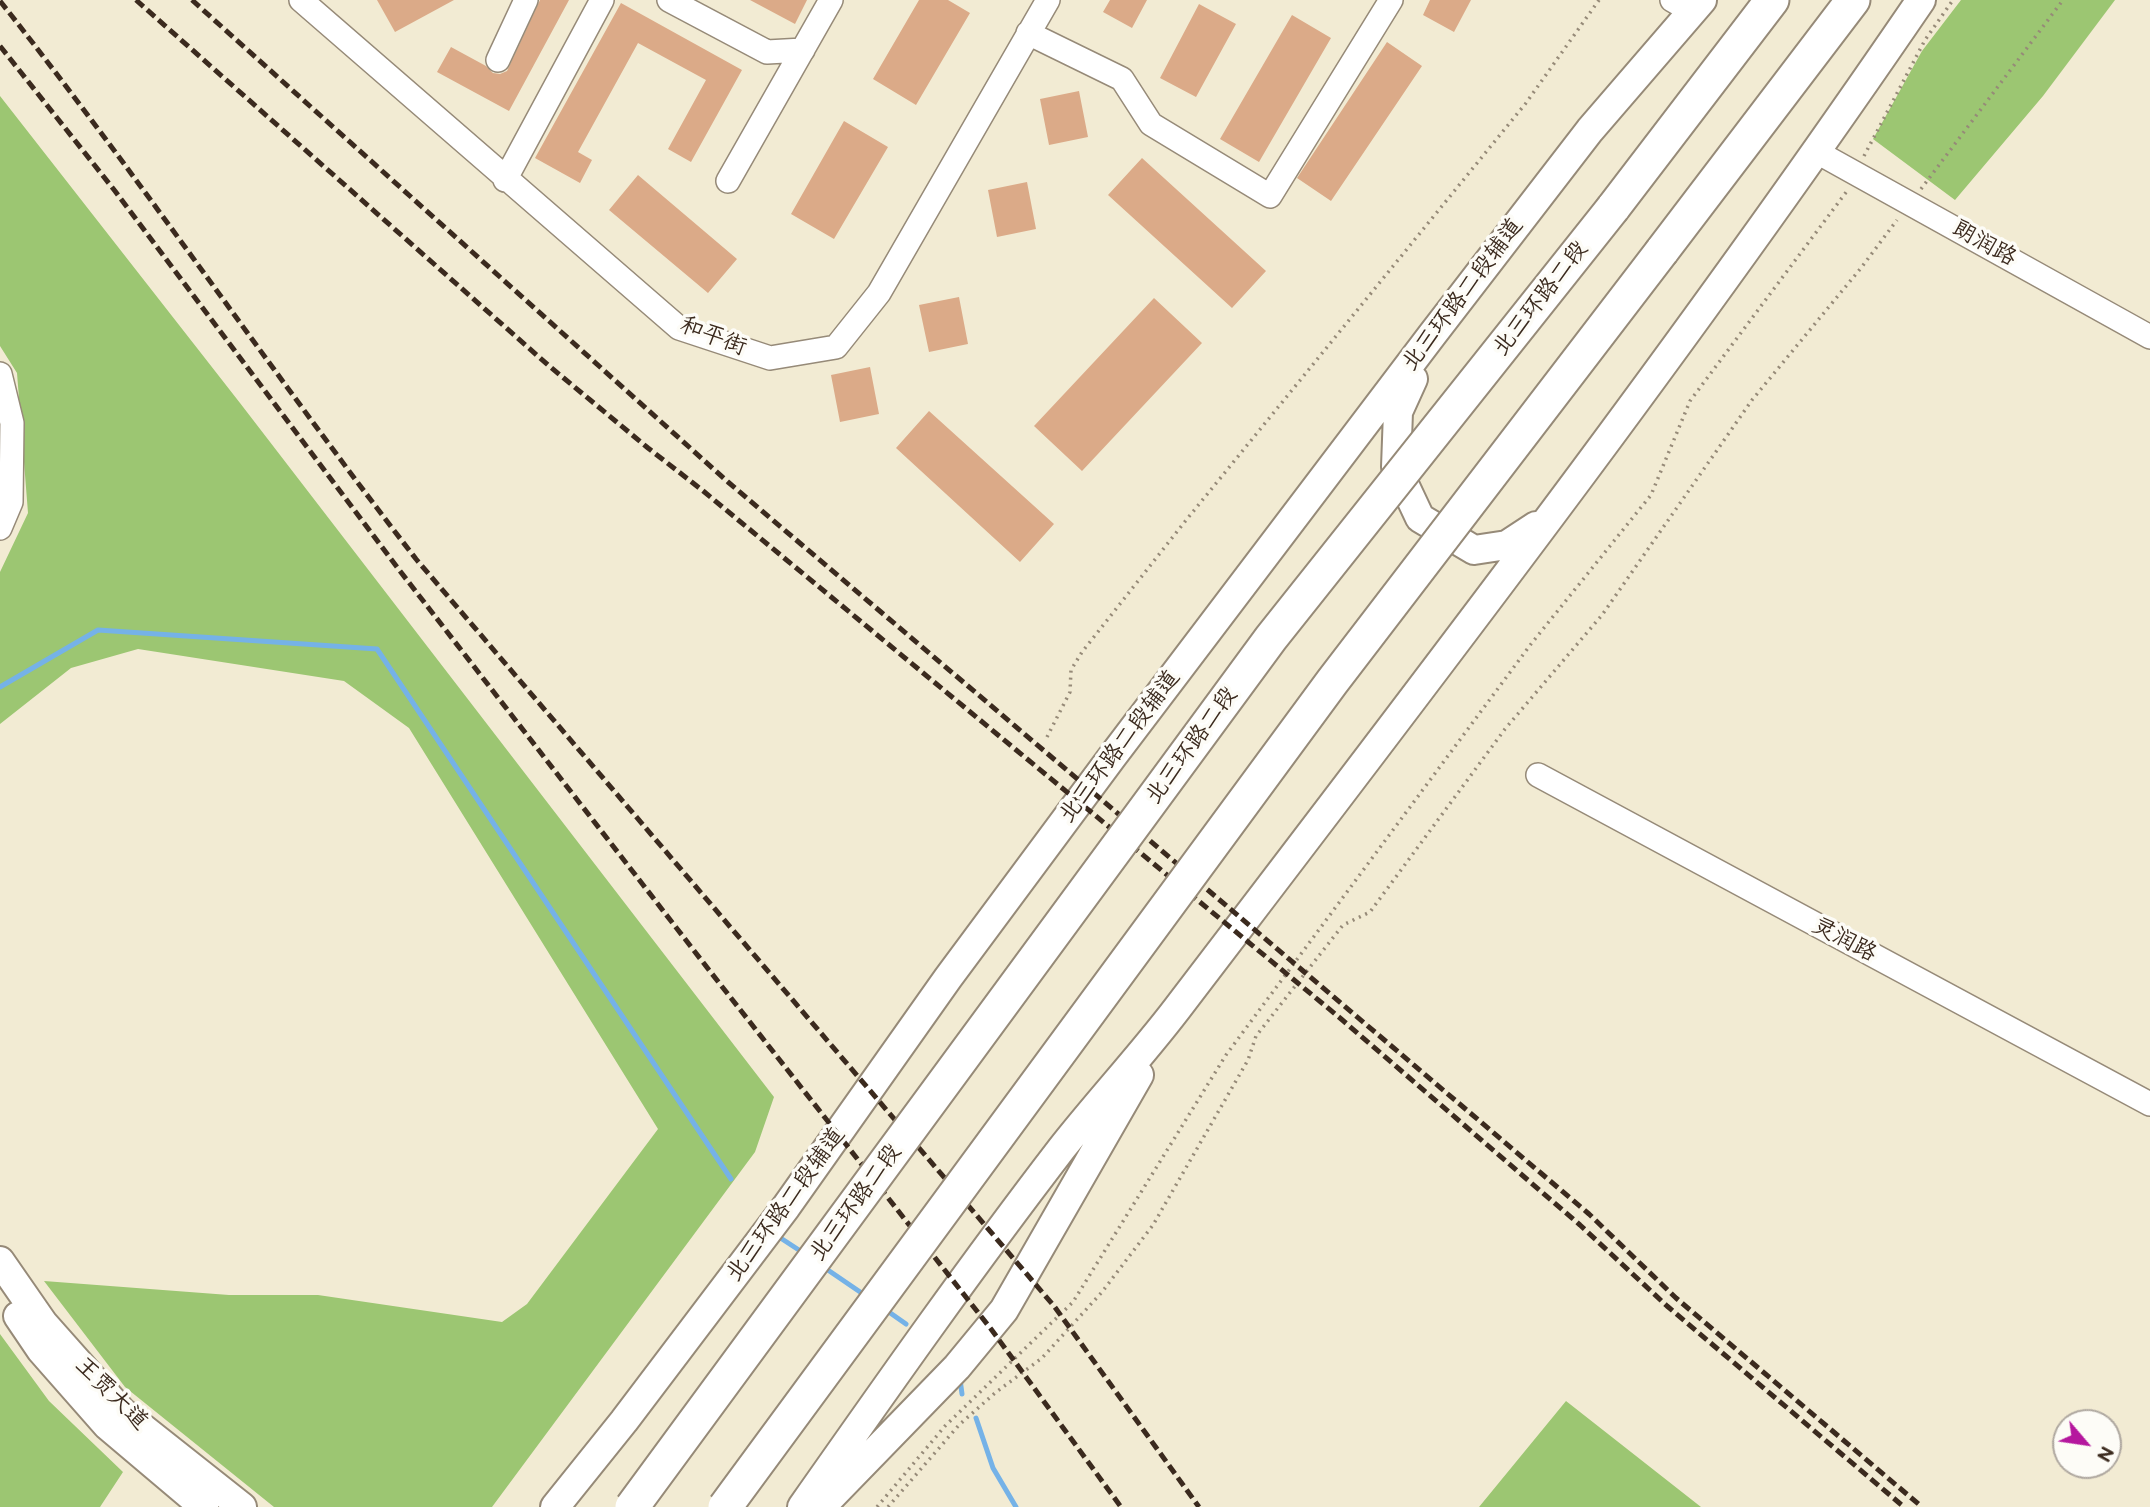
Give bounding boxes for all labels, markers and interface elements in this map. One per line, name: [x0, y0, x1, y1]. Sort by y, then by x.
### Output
street label: 北三环路二段辅道: [1397, 213, 1529, 377]
street label: 朗润路: [1947, 215, 2021, 273]
street label: 北三环路二段: [1488, 236, 1594, 362]
street label: 和平街: [676, 312, 750, 362]
street label: 北三环路二段辅道: [1054, 665, 1186, 829]
street label: 北三环路二段: [1140, 682, 1244, 810]
street label: 灵润路: [1807, 912, 1881, 968]
street label: 北三环路二段辅道: [721, 1122, 851, 1288]
street label: 北三环路二段: [804, 1139, 908, 1267]
street label: 王贾大道: [69, 1352, 153, 1436]
north arrow: [2052, 1409, 2122, 1479]
text: N: [2091, 1442, 2118, 1465]

